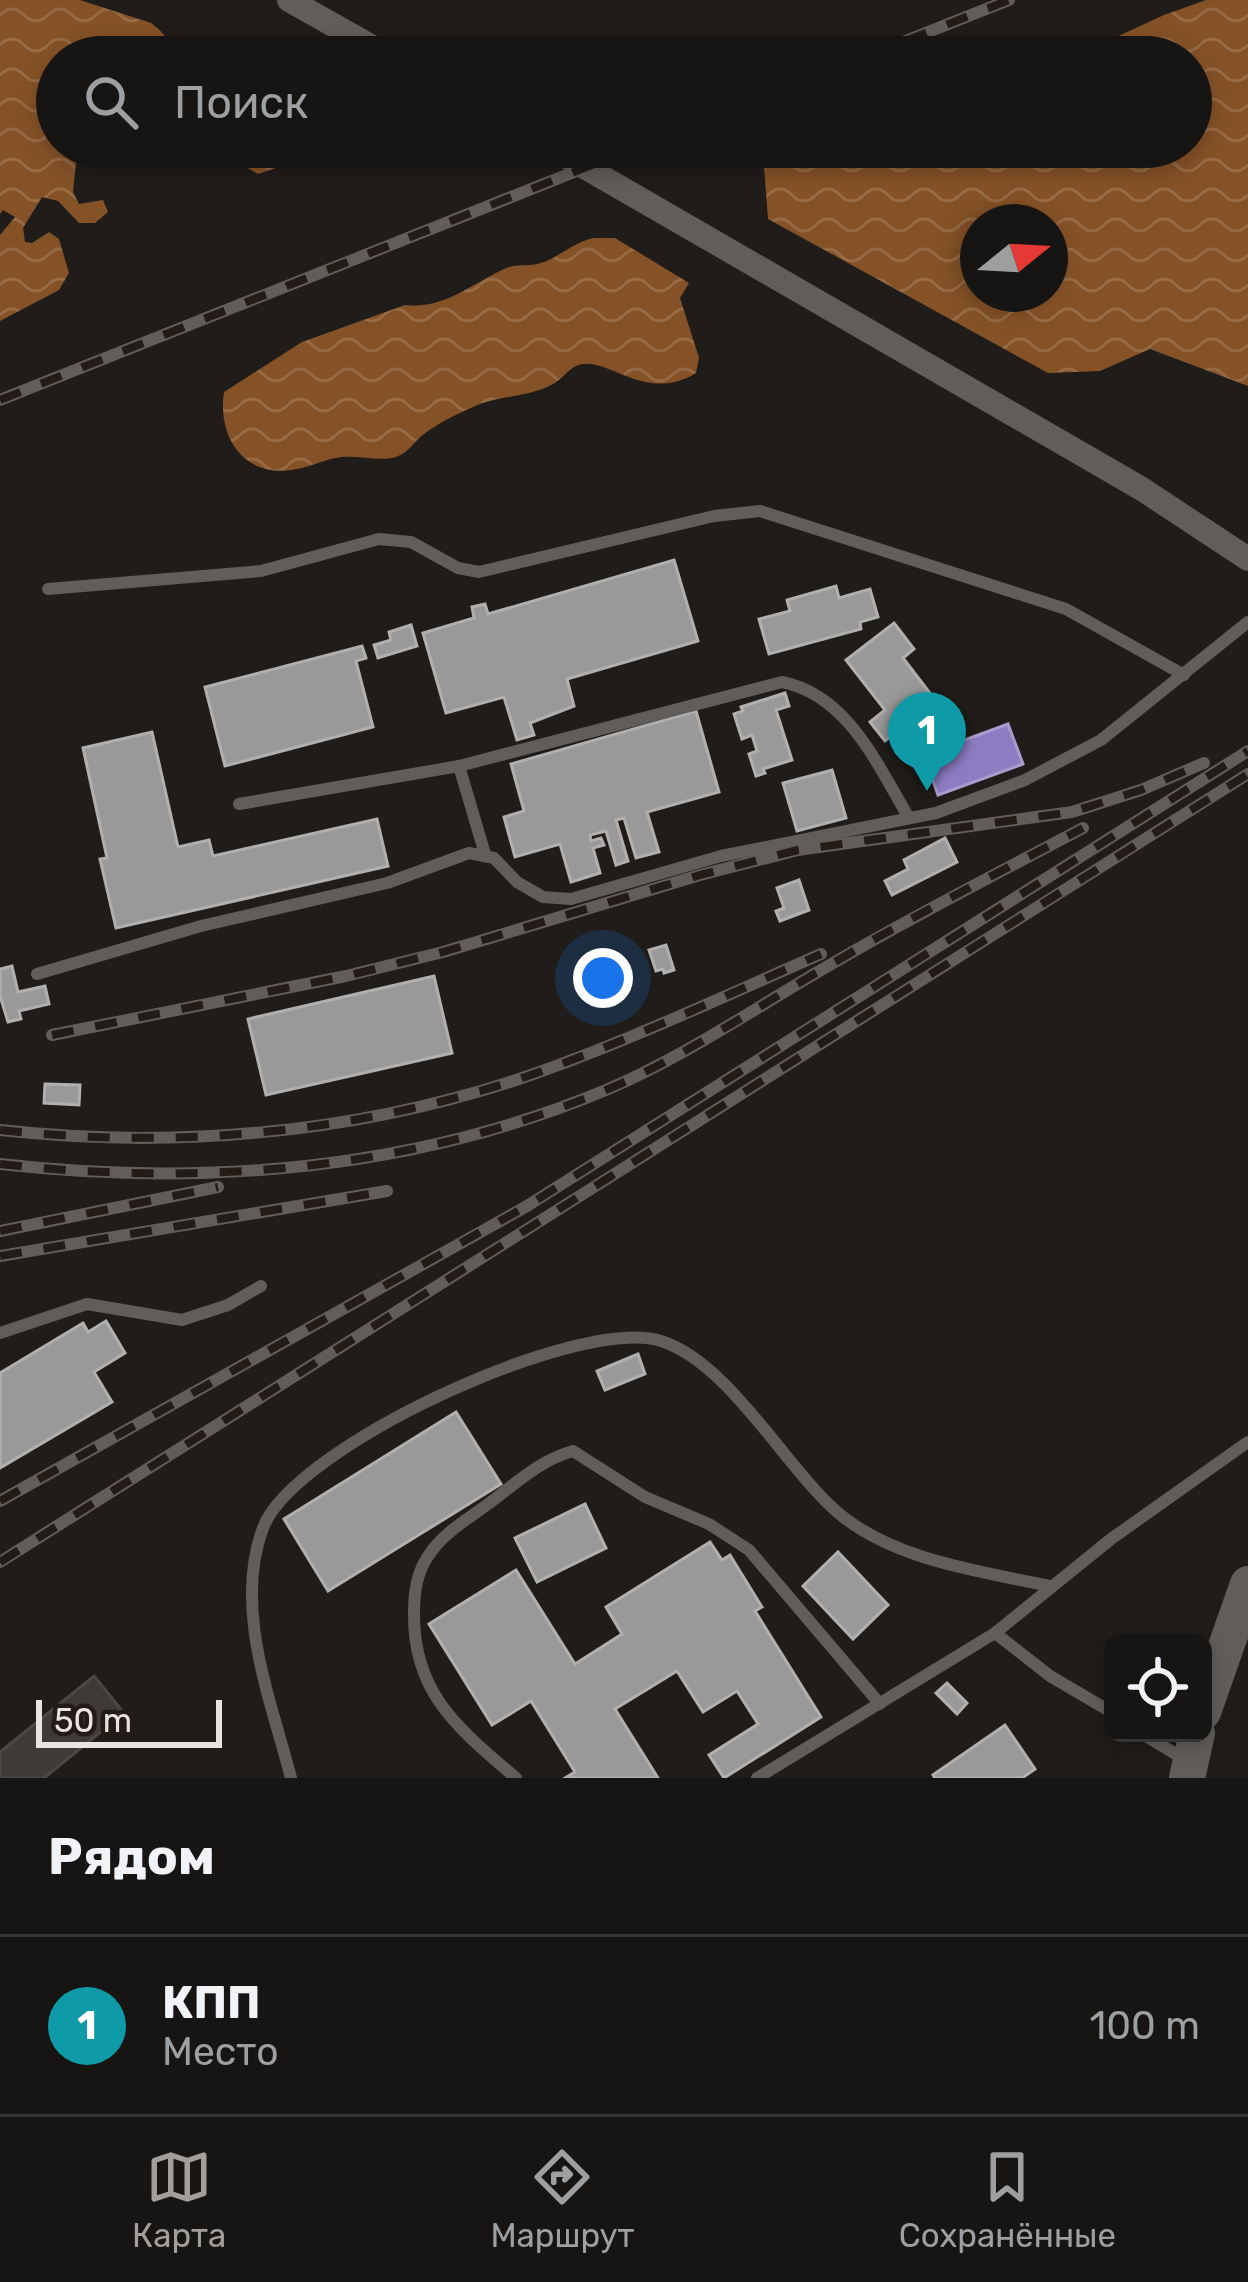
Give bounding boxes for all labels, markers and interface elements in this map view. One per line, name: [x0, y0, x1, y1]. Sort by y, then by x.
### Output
search box: [36, 36, 1212, 168]
icon: search: [78, 69, 144, 135]
text: Поиск: [174, 76, 308, 129]
north arrow: [960, 204, 1068, 312]
pin: 1: [888, 692, 966, 791]
your location: [573, 948, 633, 1008]
map controls: [1104, 1634, 1212, 1742]
button: locate: [1104, 1634, 1212, 1742]
scale bar: [36, 1694, 222, 1747]
text: 50 m: [54, 1701, 132, 1740]
text: Рядом: [48, 1826, 215, 1887]
text: КПП: [162, 1976, 261, 2029]
text: 1: [77, 2003, 97, 2049]
text: 100 m: [1090, 2003, 1200, 2049]
text: Место: [162, 2029, 279, 2075]
tab: Карта: [132, 2144, 226, 2255]
tab: Маршрут: [490, 2144, 634, 2255]
tab: Сохранённые: [899, 2144, 1116, 2255]

